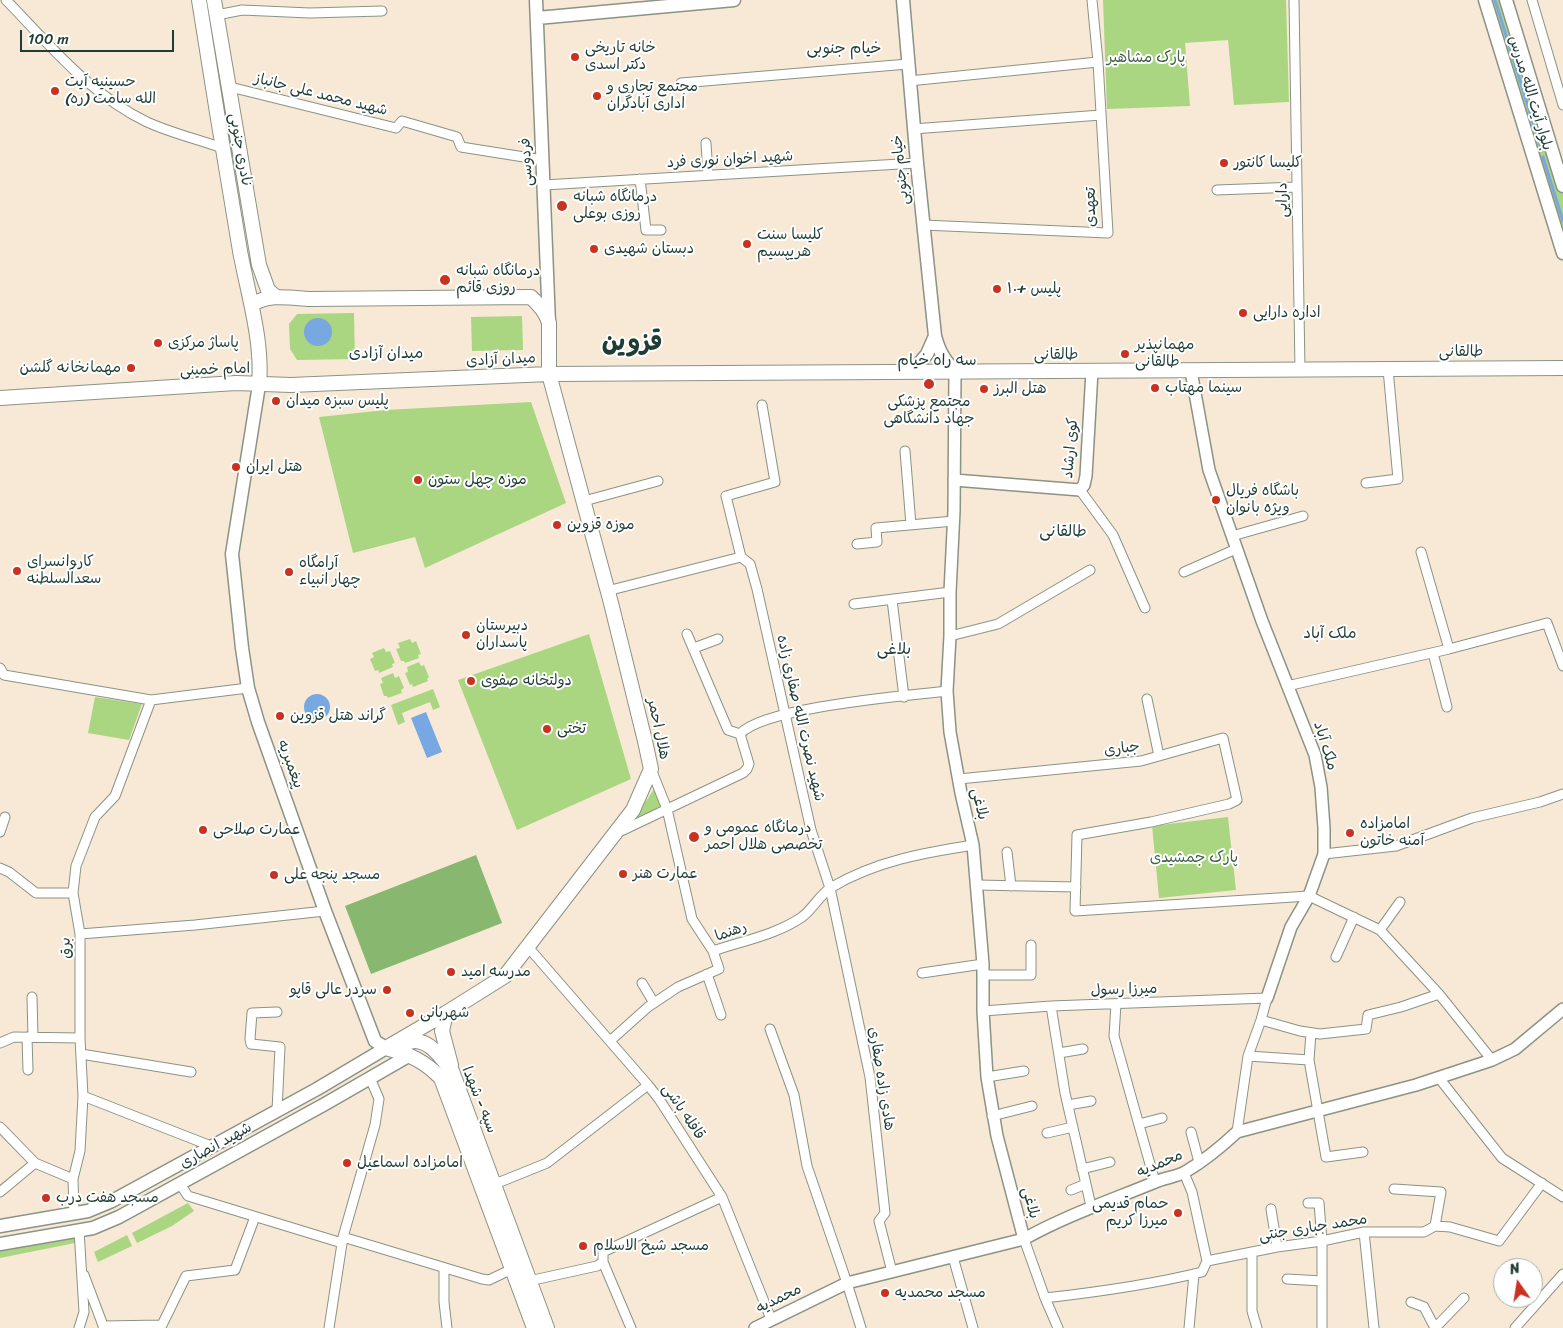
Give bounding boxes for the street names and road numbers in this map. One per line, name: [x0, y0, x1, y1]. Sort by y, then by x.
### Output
street label: بلوار آیت الله مدرس: [1504, 33, 1556, 153]
street label: شهید محمد علی جانباز: [253, 70, 389, 120]
street label: نادری جنوبی: [225, 112, 255, 188]
street label: خیام جنوبی: [888, 134, 914, 206]
street label: فردوسی: [517, 137, 537, 187]
street label: شهید اخوان نوری فرد: [666, 148, 794, 172]
street label: دارایی: [1274, 182, 1292, 218]
street label: تعهدی: [1082, 187, 1100, 227]
street label: طالقانی: [1439, 343, 1483, 361]
street label: طالقانی: [1034, 346, 1078, 364]
street label: میدان آزادی: [466, 349, 536, 371]
street label: امام خمینی: [179, 360, 251, 380]
street label: کوی ارشاد: [1059, 417, 1083, 479]
street label: شهید نصرت الله صفاری زاده: [772, 633, 828, 803]
street label: هلال احمر: [643, 697, 673, 761]
street label: ملک آباد: [1309, 719, 1341, 773]
street label: پیغمبریه: [273, 737, 307, 791]
street label: جباری: [1103, 738, 1141, 760]
street label: بلاغی: [967, 786, 991, 822]
street label: رهنما: [713, 918, 749, 946]
street label: برق: [57, 937, 75, 959]
street label: میرزا رسول: [1090, 980, 1158, 1000]
street label: هادی زاده صفاری: [864, 1026, 898, 1132]
street label: سپه - شهدا: [457, 1064, 501, 1136]
street label: قافله باشی: [658, 1081, 708, 1143]
street label: شهید انصاری: [177, 1119, 255, 1173]
street label: محمدیه: [1134, 1146, 1186, 1182]
street label: بلاغی: [1017, 1185, 1043, 1221]
street label: محمد جباری جنتی: [1257, 1211, 1369, 1245]
street label: محمدیه: [753, 1280, 805, 1318]

